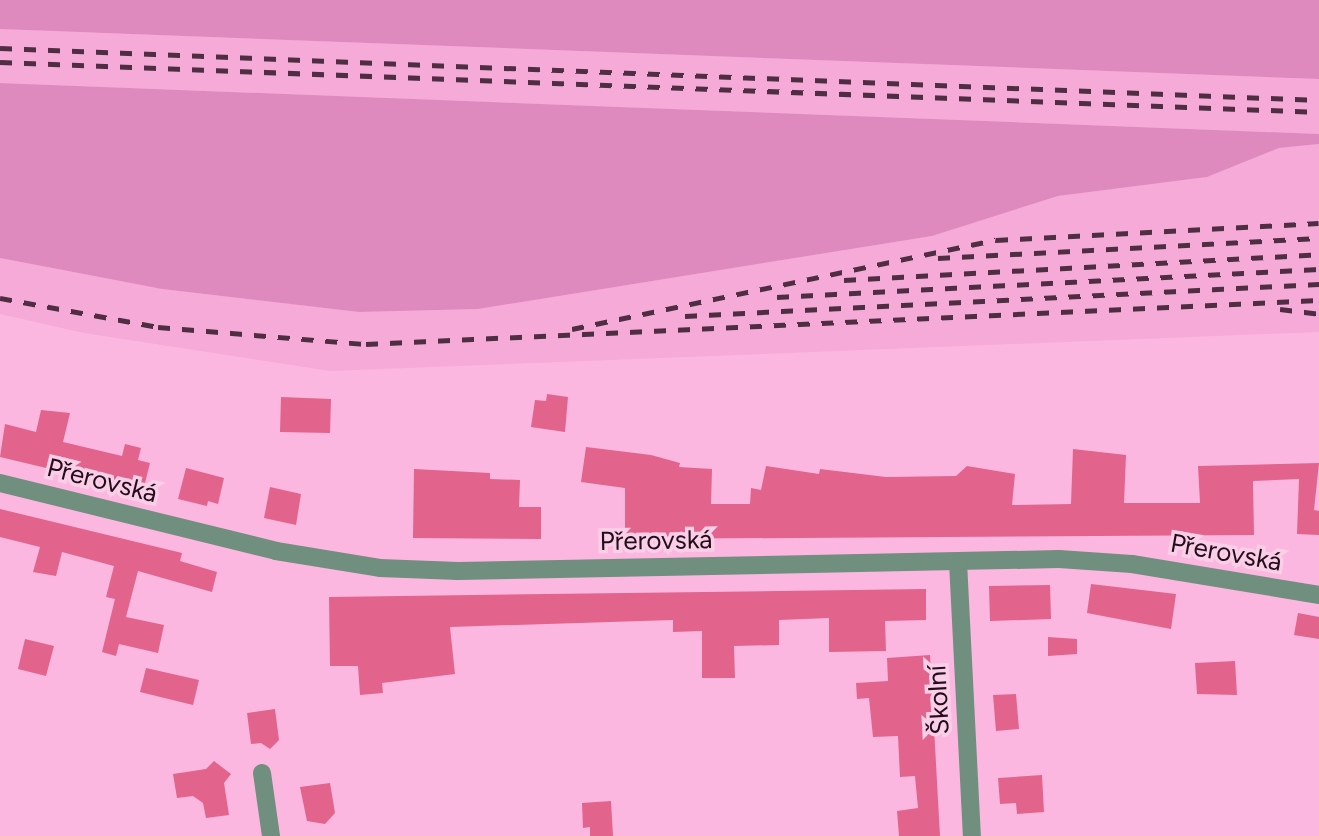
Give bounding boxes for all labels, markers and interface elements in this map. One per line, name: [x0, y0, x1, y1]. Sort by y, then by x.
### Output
street label: Přerovská: [44, 452, 160, 510]
street label: Přerovská: [599, 524, 713, 558]
street label: Přerovská: [1168, 528, 1284, 578]
street label: Školní: [922, 664, 956, 736]

